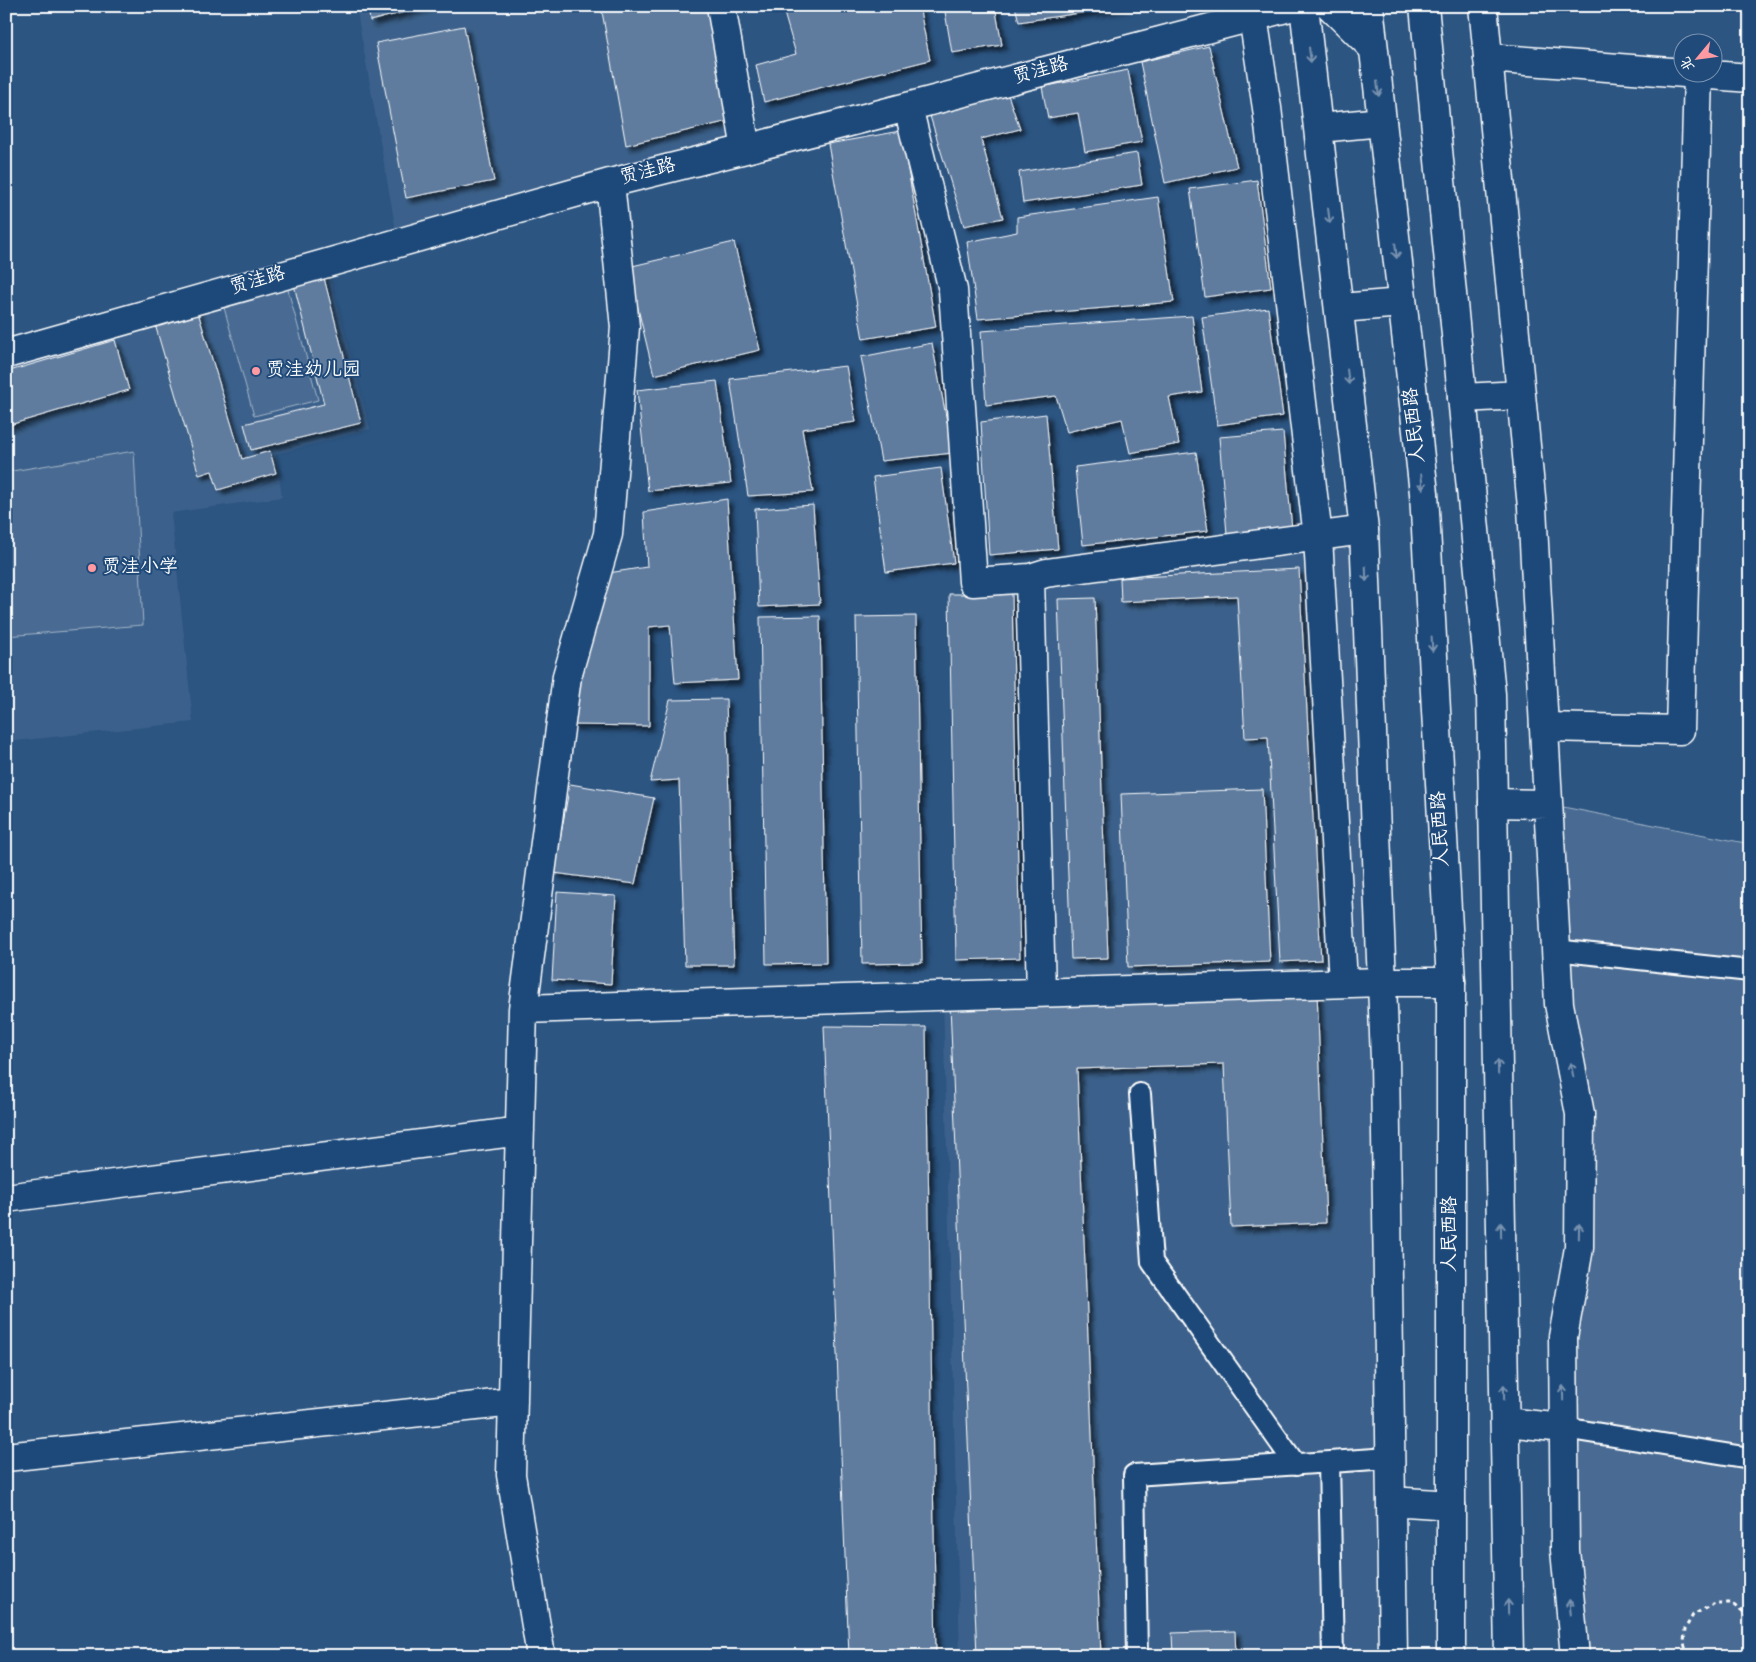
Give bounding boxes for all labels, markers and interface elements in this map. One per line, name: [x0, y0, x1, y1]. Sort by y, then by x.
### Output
north arrow: [1674, 32, 1724, 82]
one-way arrow: [1305, 46, 1315, 62]
street label: 贾洼路: [1010, 52, 1072, 92]
text: 北: [1676, 52, 1701, 74]
one-way arrow: [1373, 81, 1383, 97]
street label: 贾洼路: [617, 153, 679, 193]
one-way arrow: [1324, 208, 1334, 224]
one-way arrow: [1391, 243, 1401, 259]
street label: 贾洼路: [227, 261, 289, 303]
place label: 贾洼幼儿园: [266, 358, 361, 385]
marker: 贾洼幼儿园: [250, 365, 262, 377]
one-way arrow: [1343, 369, 1353, 385]
street label: 人民西路: [1399, 386, 1433, 464]
one-way arrow: [1418, 474, 1427, 490]
place label: 贾洼小学: [102, 555, 178, 582]
marker: 贾洼小学: [86, 562, 98, 574]
one-way arrow: [1362, 566, 1371, 582]
one-way arrow: [1428, 636, 1437, 652]
street label: 人民西路: [1427, 790, 1457, 868]
one-way arrow: [1493, 1059, 1503, 1076]
one-way arrow: [1566, 1062, 1576, 1078]
street label: 人民西路: [1438, 1196, 1465, 1272]
one-way arrow: [1496, 1222, 1506, 1238]
one-way arrow: [1574, 1224, 1584, 1240]
one-way arrow: [1499, 1384, 1509, 1400]
one-way arrow: [1559, 1385, 1568, 1401]
one-way arrow: [1503, 1599, 1513, 1616]
one-way arrow: [1565, 1600, 1575, 1616]

